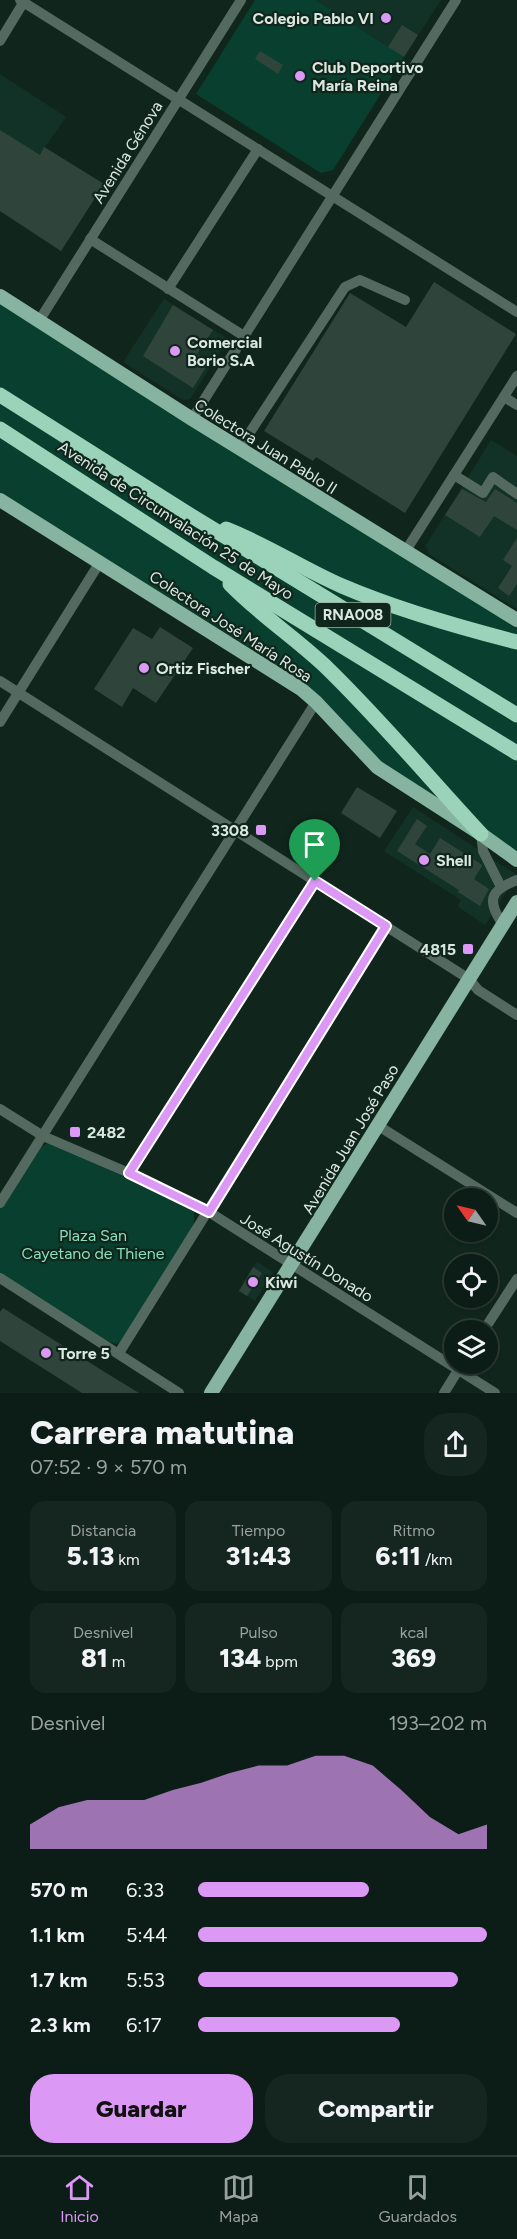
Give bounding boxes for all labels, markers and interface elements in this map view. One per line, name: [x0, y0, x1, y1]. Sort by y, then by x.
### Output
place label: Colegio Pablo VI: [253, 9, 374, 28]
marker: Colegio Pablo VI: [379, 11, 393, 25]
place label: Club Deportivo María Reina: [312, 58, 424, 95]
marker: Club Deportivo María Reina: [293, 69, 307, 83]
street label: Avenida Génova: [88, 98, 166, 207]
place label: Comercial Borio S.A: [187, 333, 262, 370]
marker: Comercial Borio S.A: [168, 344, 182, 358]
street label: Colectora Juan Pablo II: [191, 395, 341, 498]
street label: Avenida de Circunvalación 25 de Mayo: [55, 437, 297, 604]
street label: Colectora José María Rosa: [146, 567, 316, 686]
road number: RNA008: [316, 603, 391, 627]
place label: Ortiz Fischer: [156, 659, 250, 678]
marker: Ortiz Fischer: [137, 661, 151, 675]
pin: [289, 819, 340, 881]
place label: 3308: [211, 821, 249, 840]
marker: 3308: [254, 823, 268, 837]
icon: arrive: [298, 828, 331, 861]
place label: Shell: [436, 851, 472, 870]
marker: Shell: [417, 853, 431, 867]
place label: 4815: [420, 940, 456, 959]
marker: 4815: [461, 942, 475, 956]
street label: Avenida Juan José Paso: [298, 1061, 403, 1218]
place label: 2482: [87, 1123, 125, 1142]
marker: 2482: [68, 1125, 82, 1139]
north arrow: [444, 1188, 498, 1242]
map controls: [444, 1188, 498, 1374]
street label: José Agustín Donado: [237, 1209, 377, 1306]
park label: Plaza San Cayetano de Thiene: [22, 1226, 165, 1263]
button: locate: [444, 1254, 498, 1308]
place label: Kiwi: [265, 1273, 297, 1292]
marker: Kiwi: [246, 1275, 260, 1289]
button: layers: [444, 1320, 498, 1374]
place label: Torre 5: [58, 1344, 110, 1363]
marker: Torre 5: [39, 1346, 53, 1360]
text: Carrera matutina: [30, 1413, 294, 1452]
button: share: [424, 1413, 487, 1476]
text: 07:52 · 9 × 570 m: [30, 1455, 187, 1479]
text: Distancia: [70, 1521, 136, 1540]
text: Tiempo: [232, 1521, 285, 1540]
text: Ritmo: [392, 1521, 435, 1540]
text: 5.13: [67, 1540, 114, 1572]
text: 31:43: [226, 1540, 291, 1572]
text: 6:11: [375, 1540, 421, 1572]
text: km: [114, 1550, 140, 1569]
text: /km: [421, 1550, 453, 1569]
text: Desnivel: [73, 1623, 133, 1642]
text: Pulso: [239, 1623, 278, 1642]
text: kcal: [400, 1623, 428, 1642]
text: 81: [81, 1642, 108, 1674]
text: 134: [219, 1642, 261, 1674]
text: 369: [391, 1642, 436, 1674]
text: m: [108, 1652, 125, 1671]
text: bpm: [261, 1652, 298, 1671]
text: Desnivel: [30, 1711, 105, 1735]
text: 193–202 m: [388, 1711, 487, 1735]
text: 570 m: [30, 1878, 88, 1902]
text: 6:33: [126, 1878, 164, 1902]
text: 1.1 km: [30, 1923, 85, 1947]
text: 5:44: [126, 1923, 167, 1947]
text: 1.7 km: [30, 1968, 87, 1992]
text: 5:53: [126, 1968, 165, 1992]
text: 2.3 km: [30, 2013, 91, 2037]
text: 6:17: [126, 2013, 161, 2037]
button: Guardar: [30, 2074, 253, 2143]
button: Compartir: [265, 2074, 487, 2143]
tab: Inicio: [60, 2171, 99, 2226]
tab: Mapa: [219, 2171, 258, 2226]
tab: Guardados: [379, 2171, 457, 2226]

